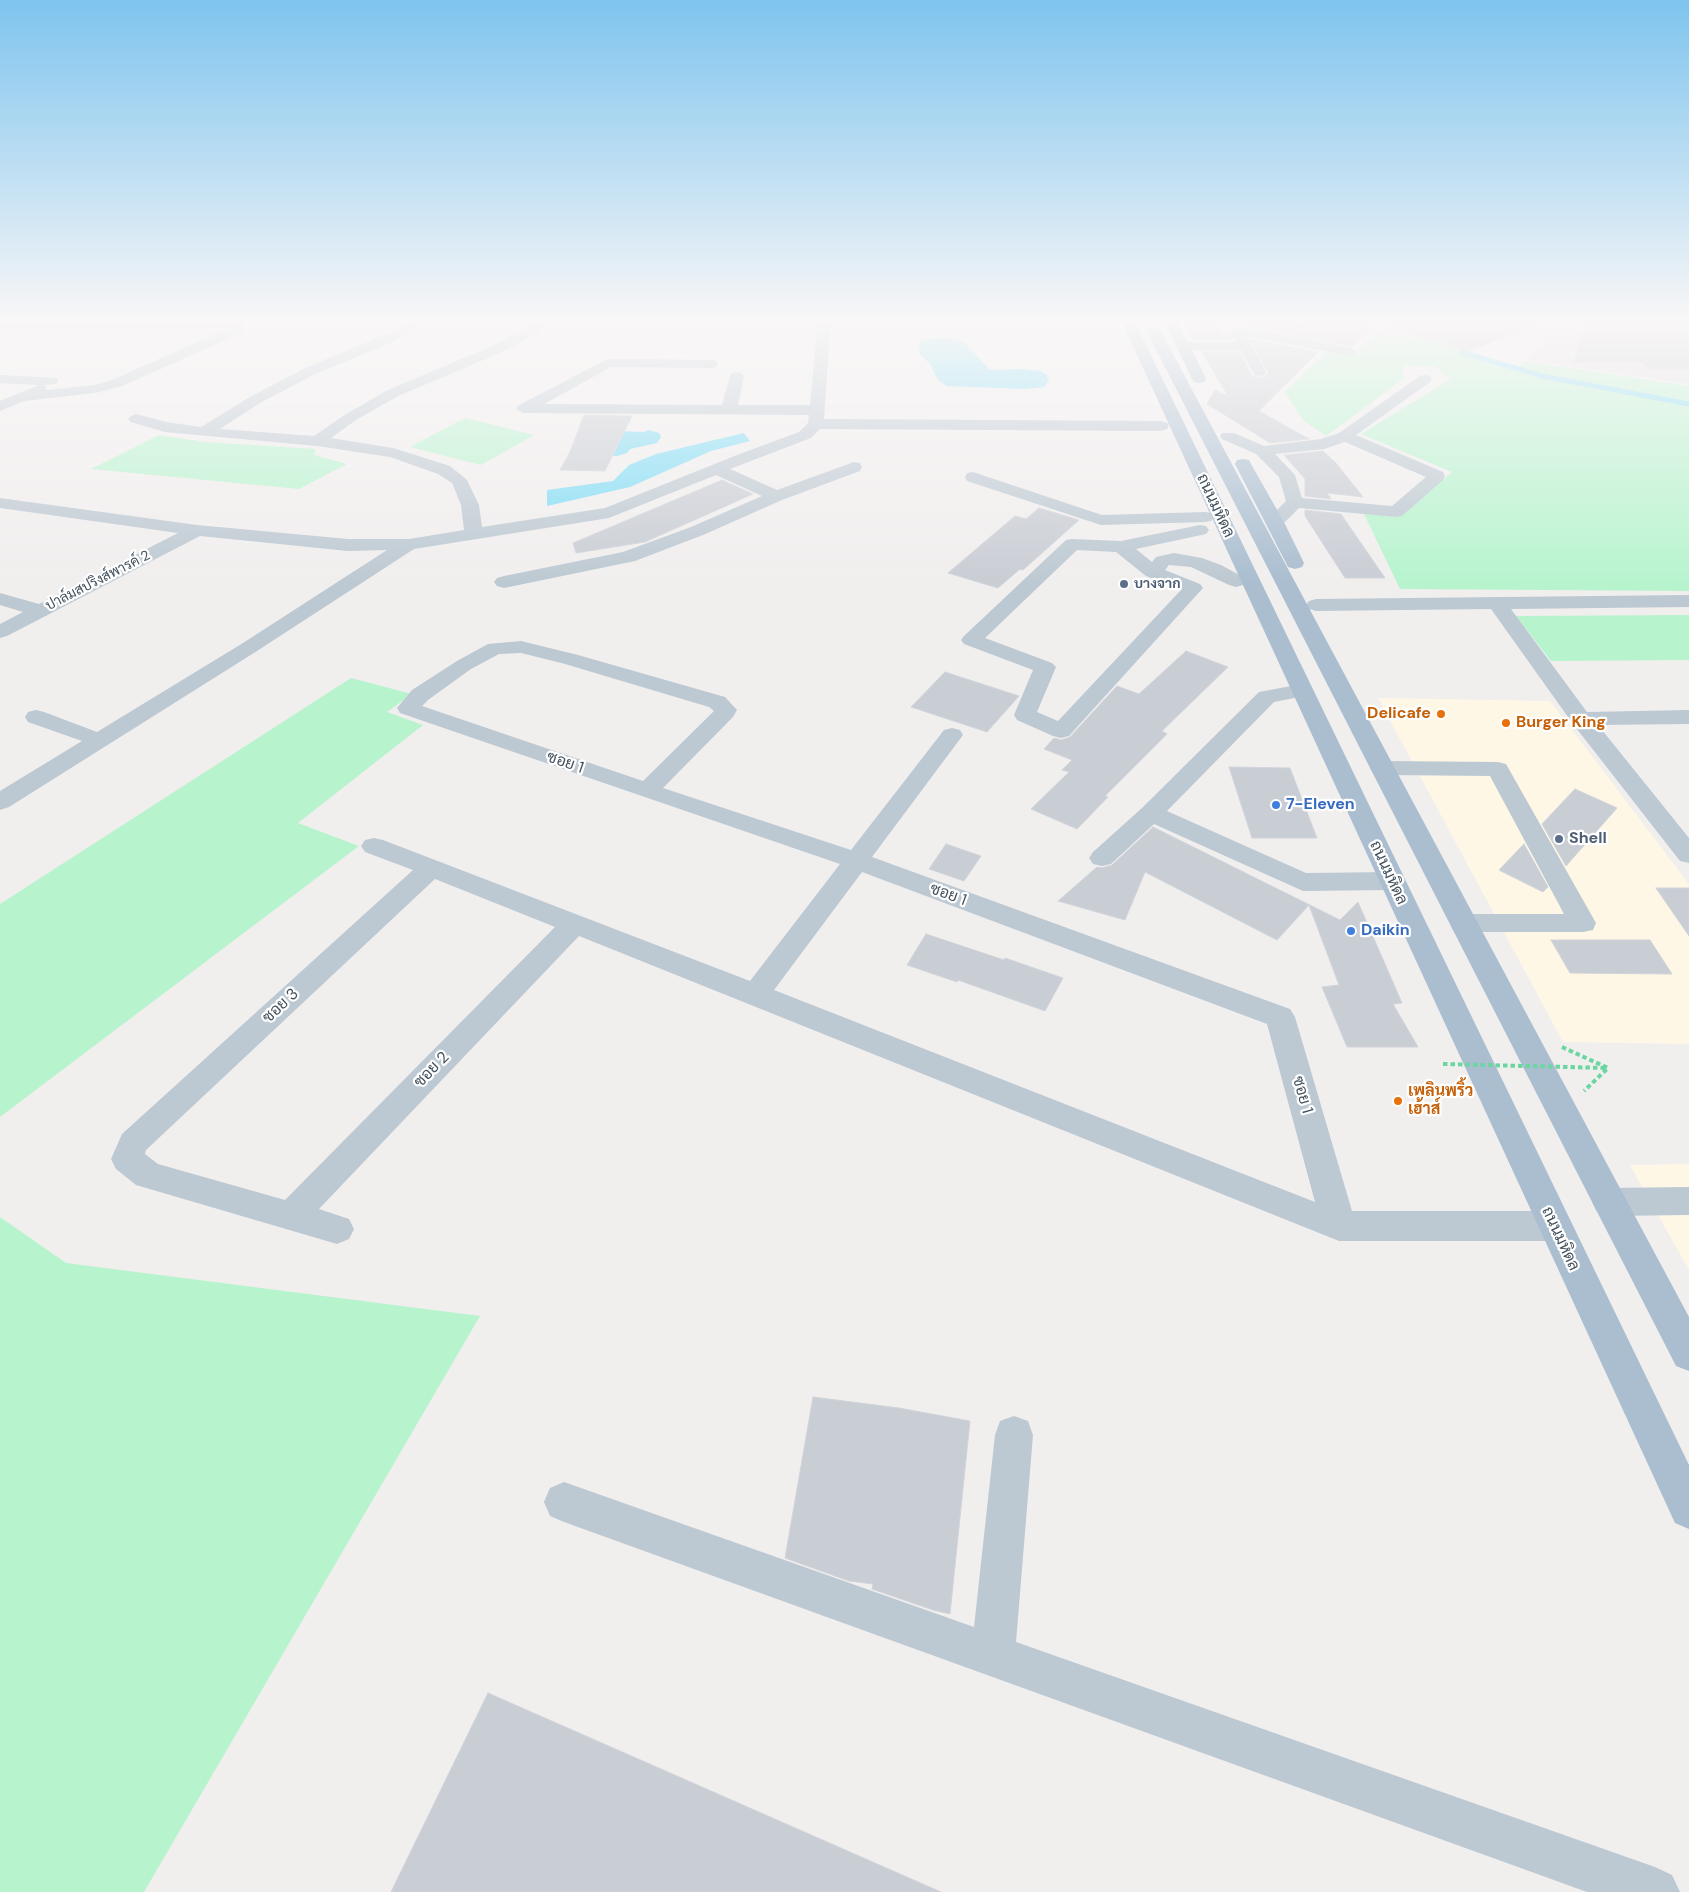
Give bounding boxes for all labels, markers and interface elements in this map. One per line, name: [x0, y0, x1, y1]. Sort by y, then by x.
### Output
street label: ถนนมหิดล: [1192, 471, 1238, 541]
street label: ปาล์มสปริงส์พารค์ 2: [43, 547, 153, 615]
place label: บางจาก: [1134, 576, 1180, 592]
marker: บางจาก: [1118, 578, 1130, 590]
place label: Delicafe: [1367, 704, 1431, 724]
marker: Delicafe: [1435, 708, 1447, 720]
place label: Burger King: [1516, 713, 1606, 733]
marker: Burger King: [1500, 717, 1512, 729]
street label: ซอย 1: [544, 748, 586, 778]
place label: 7-Eleven: [1286, 795, 1355, 815]
marker: 7-Eleven: [1270, 799, 1282, 811]
place label: Shell: [1569, 829, 1607, 849]
marker: Shell: [1553, 833, 1565, 845]
street label: ถนนมหิดล: [1365, 838, 1411, 908]
street label: ซอย 1: [927, 880, 969, 910]
place label: Daikin: [1361, 921, 1410, 941]
marker: Daikin: [1345, 925, 1357, 937]
street label: ซอย 3: [259, 985, 303, 1027]
street label: ซอย 2: [411, 1048, 453, 1092]
street label: ซอย 1: [1288, 1074, 1316, 1116]
place label: เพลินพริ้ว เฮ้าส์: [1408, 1082, 1473, 1120]
marker: เพลินพริ้ว เฮ้าส์: [1392, 1095, 1404, 1107]
street label: ถนนมหิดล: [1537, 1204, 1583, 1274]

